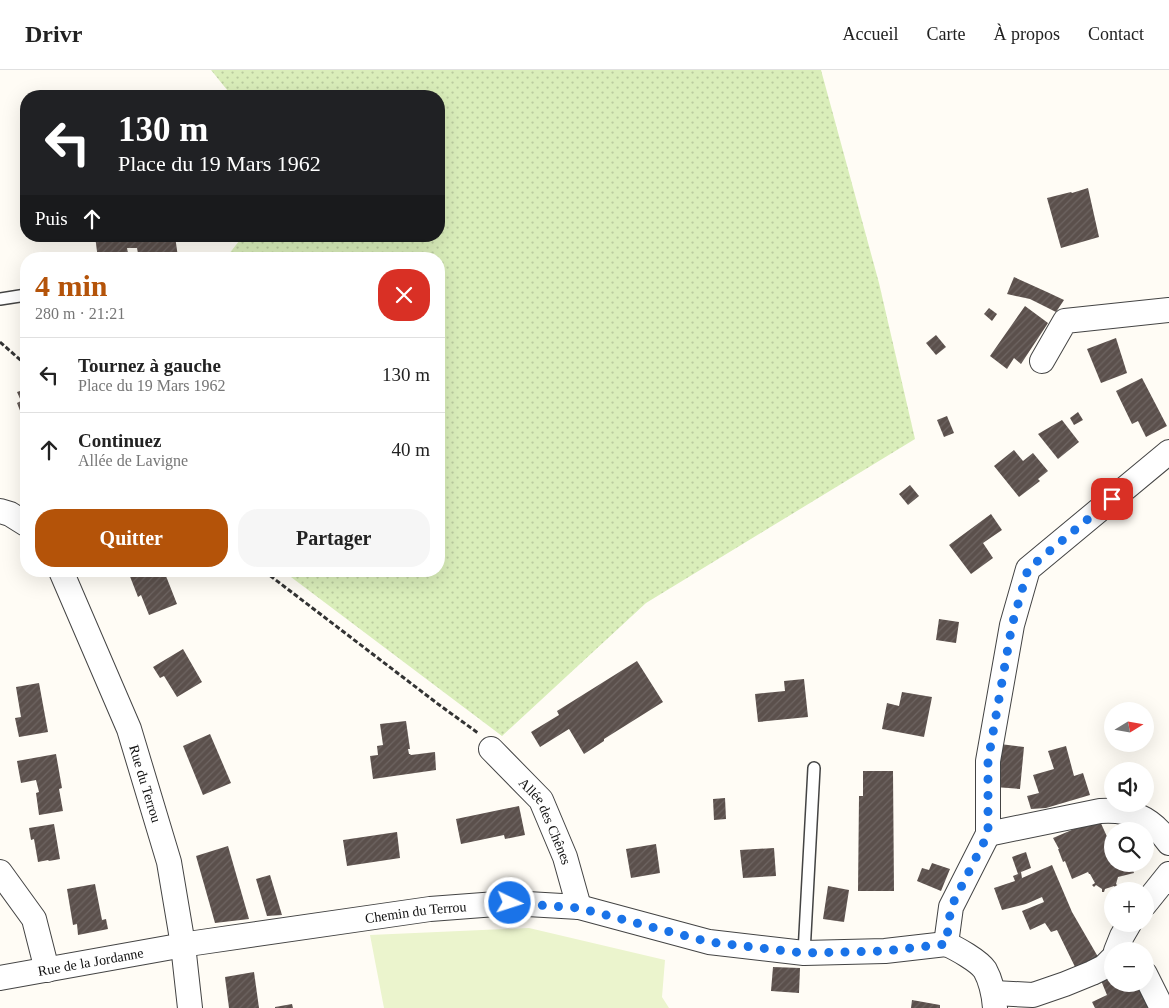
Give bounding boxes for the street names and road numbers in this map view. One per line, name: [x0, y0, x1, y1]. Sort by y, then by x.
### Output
street label: Rue du Terrou: [127, 743, 164, 824]
street label: Allée des Chênes: [516, 775, 574, 866]
street label: Chemin du Terrou: [364, 899, 467, 926]
street label: Rue de la Jordanne: [37, 945, 145, 979]

